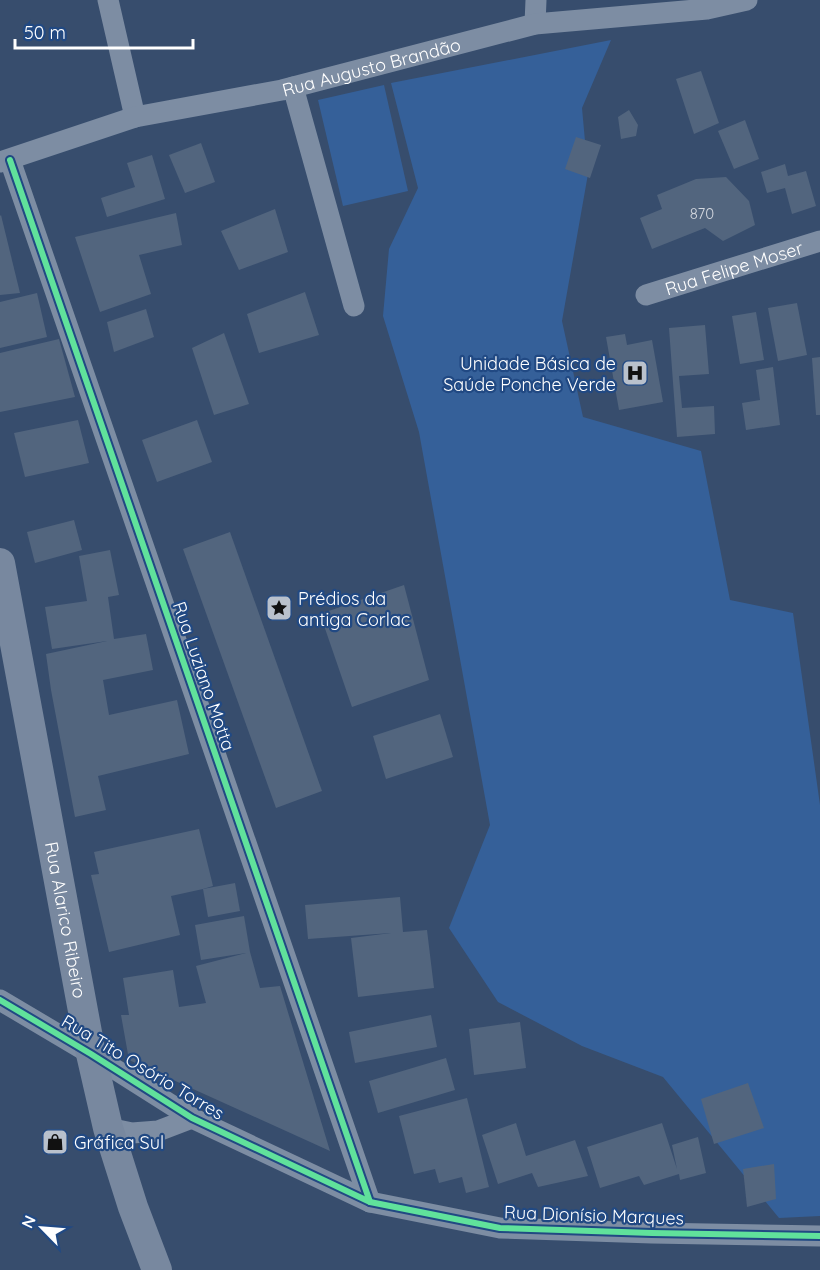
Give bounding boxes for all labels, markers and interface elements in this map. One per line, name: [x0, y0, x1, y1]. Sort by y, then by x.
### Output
scale bar: [15, 12, 194, 50]
text: 50 m: [24, 21, 66, 44]
street label: Rua Augusto Brandão: [280, 32, 463, 101]
house number: 870: [690, 204, 714, 223]
street label: Rua Felipe Moser: [662, 235, 806, 300]
place label: Unidade Básica de Saúde Ponche Verde: [443, 352, 616, 396]
hospital icon: Unidade Básica de Saúde Ponche Verde: [620, 358, 650, 388]
place label: Prédios da antiga Corlac: [298, 587, 410, 631]
place icon: Prédios da antiga Corlac: [264, 593, 294, 623]
street label: Rua Luziano Motta: [168, 598, 240, 754]
street label: Rua Alarico Ribeiro: [40, 840, 92, 1000]
street label: Rua Tito Osório Torres: [57, 1009, 229, 1125]
shop icon: Gráfica Sul: [40, 1127, 70, 1157]
place label: Gráfica Sul: [74, 1131, 164, 1154]
north arrow: [12, 1198, 72, 1258]
street label: Rua Dionísio Marques: [504, 1200, 684, 1230]
text: N: [17, 1212, 40, 1231]

